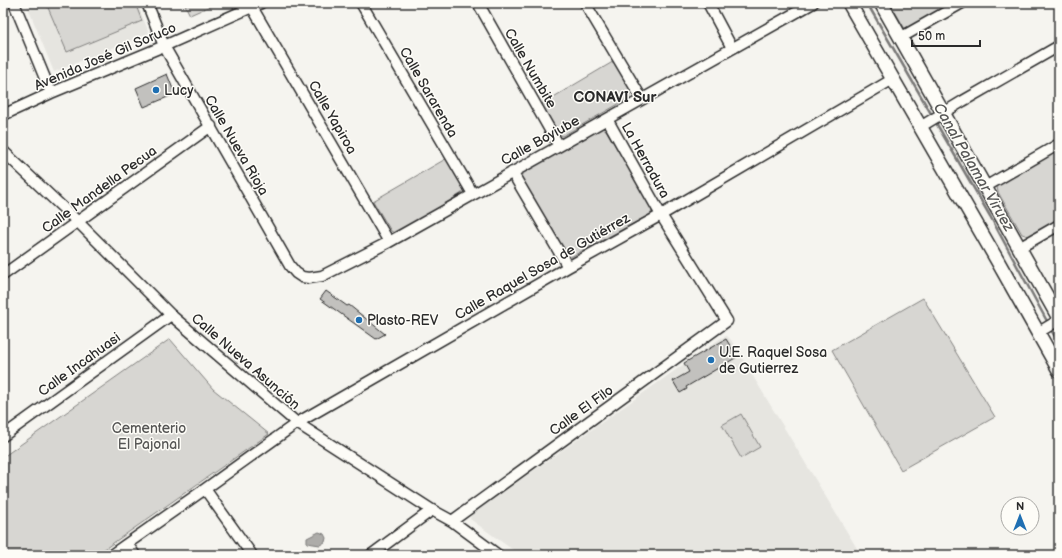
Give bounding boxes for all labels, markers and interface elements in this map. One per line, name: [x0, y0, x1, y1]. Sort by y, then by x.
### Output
street label: Avenida José Gil Soruco: [32, 19, 179, 94]
scale bar: [912, 22, 980, 48]
street label: Calle Numbite: [501, 25, 560, 111]
text: 50 m: [918, 29, 945, 44]
street label: Calle Sararenda: [396, 44, 461, 141]
street label: Calle Yapiroa: [305, 77, 361, 157]
place label: Lucy: [164, 82, 194, 99]
marker: Lucy: [151, 85, 161, 95]
district label: CONAVI Sur: [574, 88, 657, 107]
street label: Calle Nueva Rioja: [201, 92, 272, 199]
water label: Canal Palamar Viruez: [929, 100, 1019, 236]
street label: Calle Boyiube: [498, 112, 582, 169]
street label: La Herradura: [618, 119, 673, 201]
street label: Calle Mandella Pecua: [39, 142, 160, 237]
street label: Calle Raquel Sosa de Gutiérrez: [452, 209, 633, 324]
street label: Calle Nueva Asunción: [188, 310, 303, 413]
place label: Plasto-REV: [367, 312, 439, 329]
marker: Plasto-REV: [354, 315, 364, 325]
street label: Calle Incahuasi: [35, 329, 124, 400]
place label: U.E. Raquel Sosa de Gutierrez: [719, 344, 827, 377]
marker: U.E. Raquel Sosa de Gutierrez: [706, 355, 716, 365]
street label: Calle El Filo: [546, 382, 617, 439]
park label: Cementerio El Pajonal: [112, 420, 186, 453]
north arrow: [1000, 496, 1040, 536]
text: N: [1016, 500, 1024, 513]

